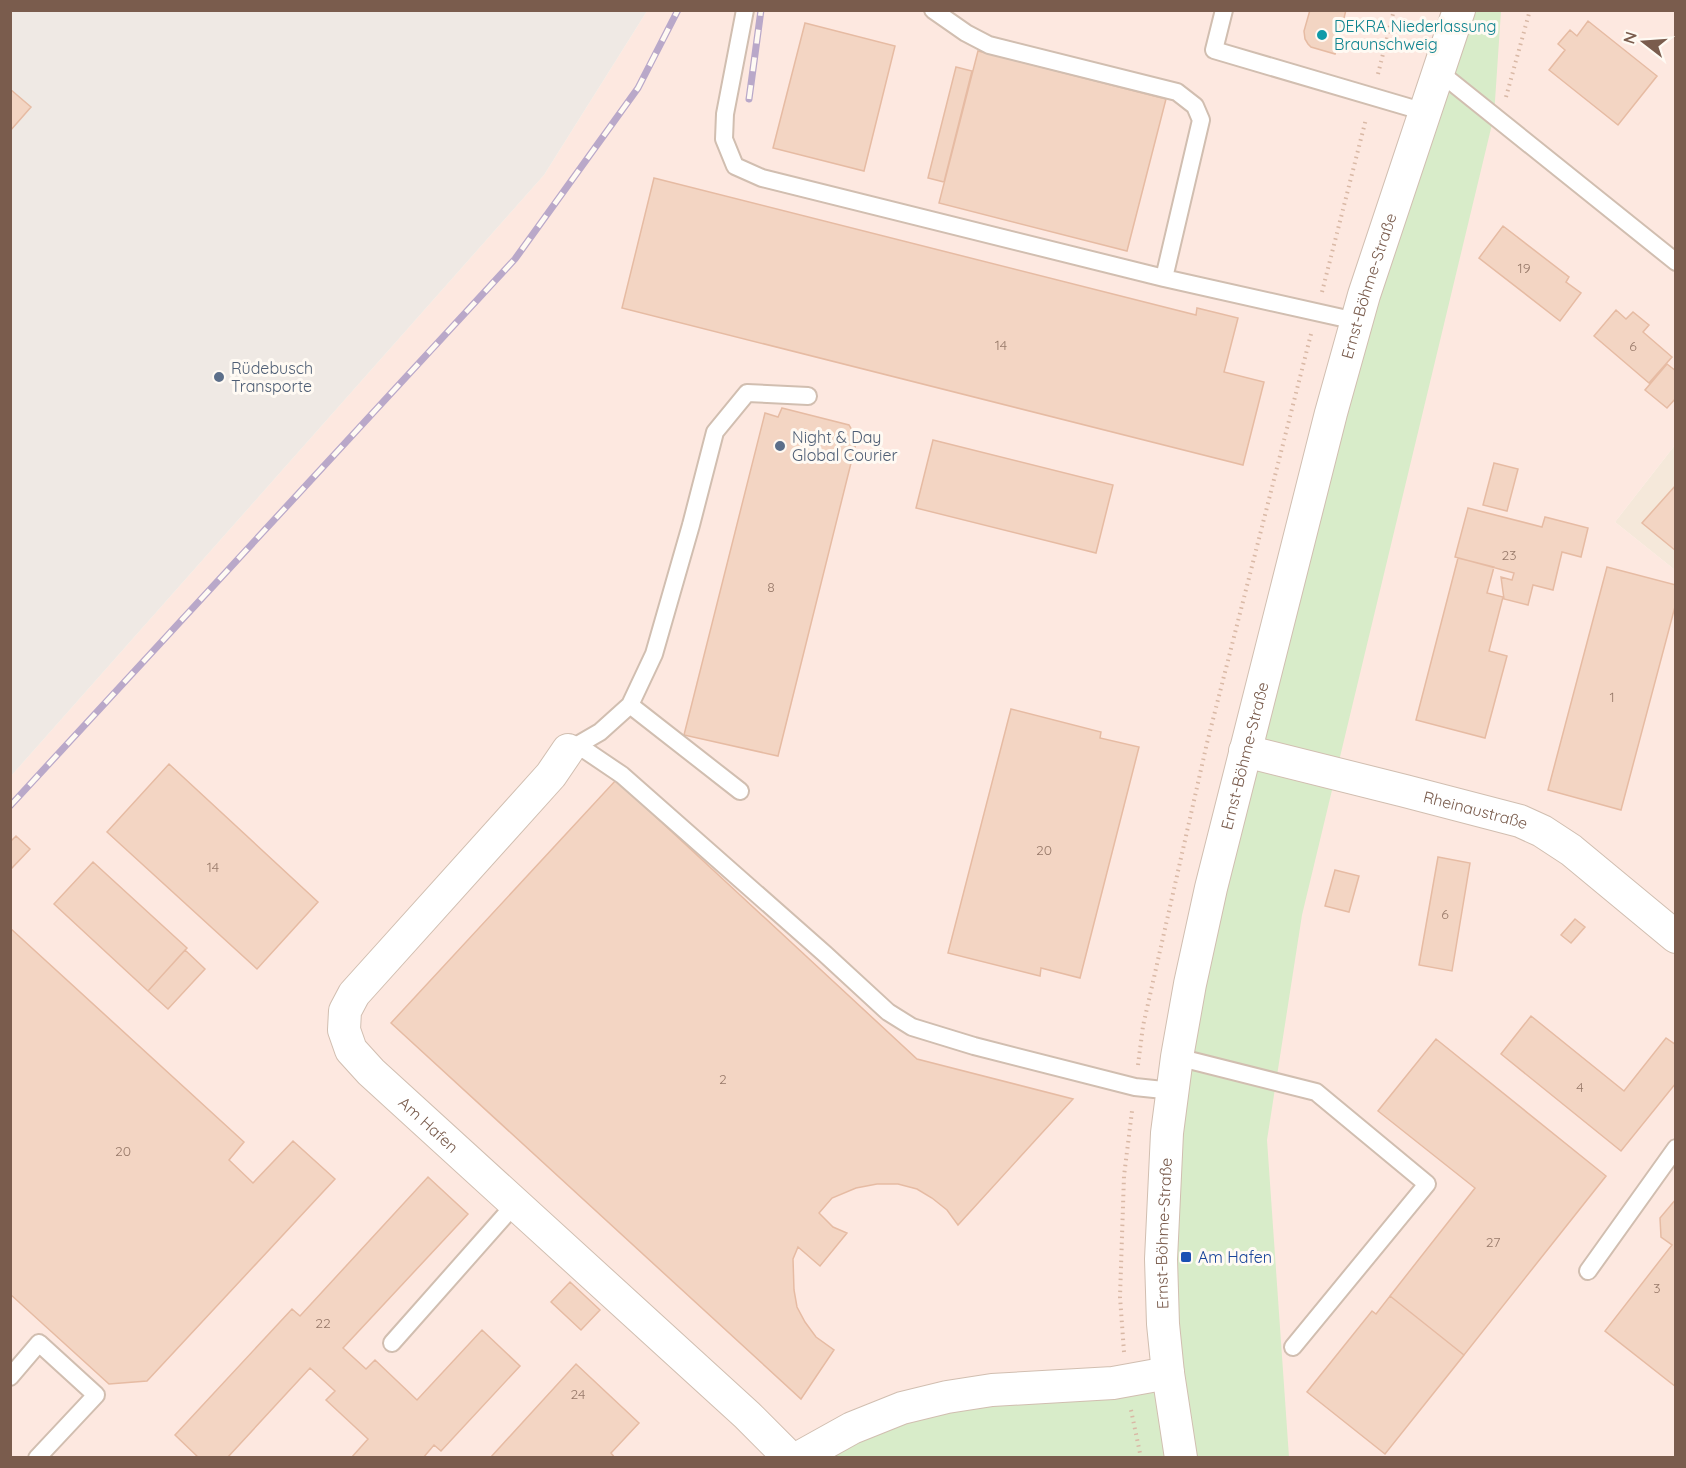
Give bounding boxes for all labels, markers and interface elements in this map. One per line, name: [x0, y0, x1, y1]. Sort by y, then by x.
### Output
north arrow: [1614, 12, 1674, 72]
place label: DEKRA Niederlassung Braunschweig: [1334, 16, 1497, 54]
marker: DEKRA Niederlassung Braunschweig: [1315, 28, 1329, 42]
text: N: [1618, 29, 1641, 46]
street label: Ernst-Böhme-Straße: [1337, 210, 1401, 361]
house number: 19: [1518, 259, 1531, 277]
house number: 14: [995, 336, 1007, 354]
house number: 6: [1629, 337, 1637, 355]
place label: Rüdebusch Transporte: [231, 358, 313, 396]
marker: Rüdebusch Transporte: [212, 370, 226, 384]
place label: Night & Day Global Courier: [792, 427, 898, 465]
marker: Night & Day Global Courier: [773, 439, 787, 453]
house number: 23: [1501, 546, 1517, 564]
house number: 8: [767, 578, 775, 596]
street label: Ernst-Böhme-Straße: [1216, 680, 1273, 832]
house number: 1: [1609, 688, 1615, 706]
street label: Rheinaustraße: [1421, 786, 1531, 833]
house number: 20: [1036, 841, 1052, 859]
house number: 14: [207, 858, 219, 876]
house number: 6: [1441, 905, 1449, 923]
house number: 2: [719, 1070, 727, 1088]
house number: 4: [1576, 1078, 1584, 1096]
street label: Am Hafen: [395, 1092, 463, 1157]
house number: 20: [115, 1142, 131, 1160]
street label: Ernst-Böhme-Straße: [1151, 1157, 1176, 1309]
house number: 27: [1486, 1233, 1500, 1251]
place label: Am Hafen: [1198, 1247, 1272, 1267]
marker: Am Hafen: [1179, 1250, 1193, 1264]
house number: 3: [1653, 1279, 1661, 1297]
house number: 22: [315, 1314, 331, 1332]
house number: 24: [571, 1385, 585, 1403]

